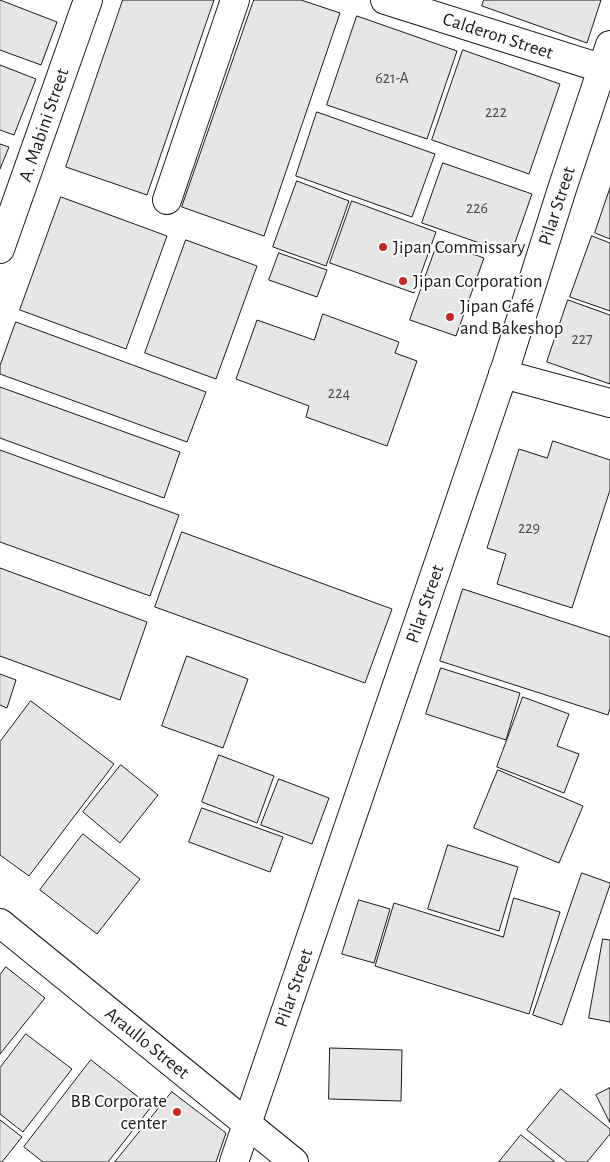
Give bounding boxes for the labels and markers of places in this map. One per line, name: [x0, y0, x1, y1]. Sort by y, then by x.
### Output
place label: Jipan Commissary: [393, 236, 525, 258]
marker: Jipan Commissary: [377, 241, 389, 253]
place label: Jipan Corporation: [413, 270, 543, 292]
marker: Jipan Corporation: [397, 275, 409, 287]
place label: Jipan Café and Bakeshop: [460, 295, 563, 339]
marker: Jipan Café and Bakeshop: [444, 311, 456, 323]
place label: BB Corporate center: [71, 1090, 167, 1134]
marker: BB Corporate center: [171, 1106, 183, 1118]

